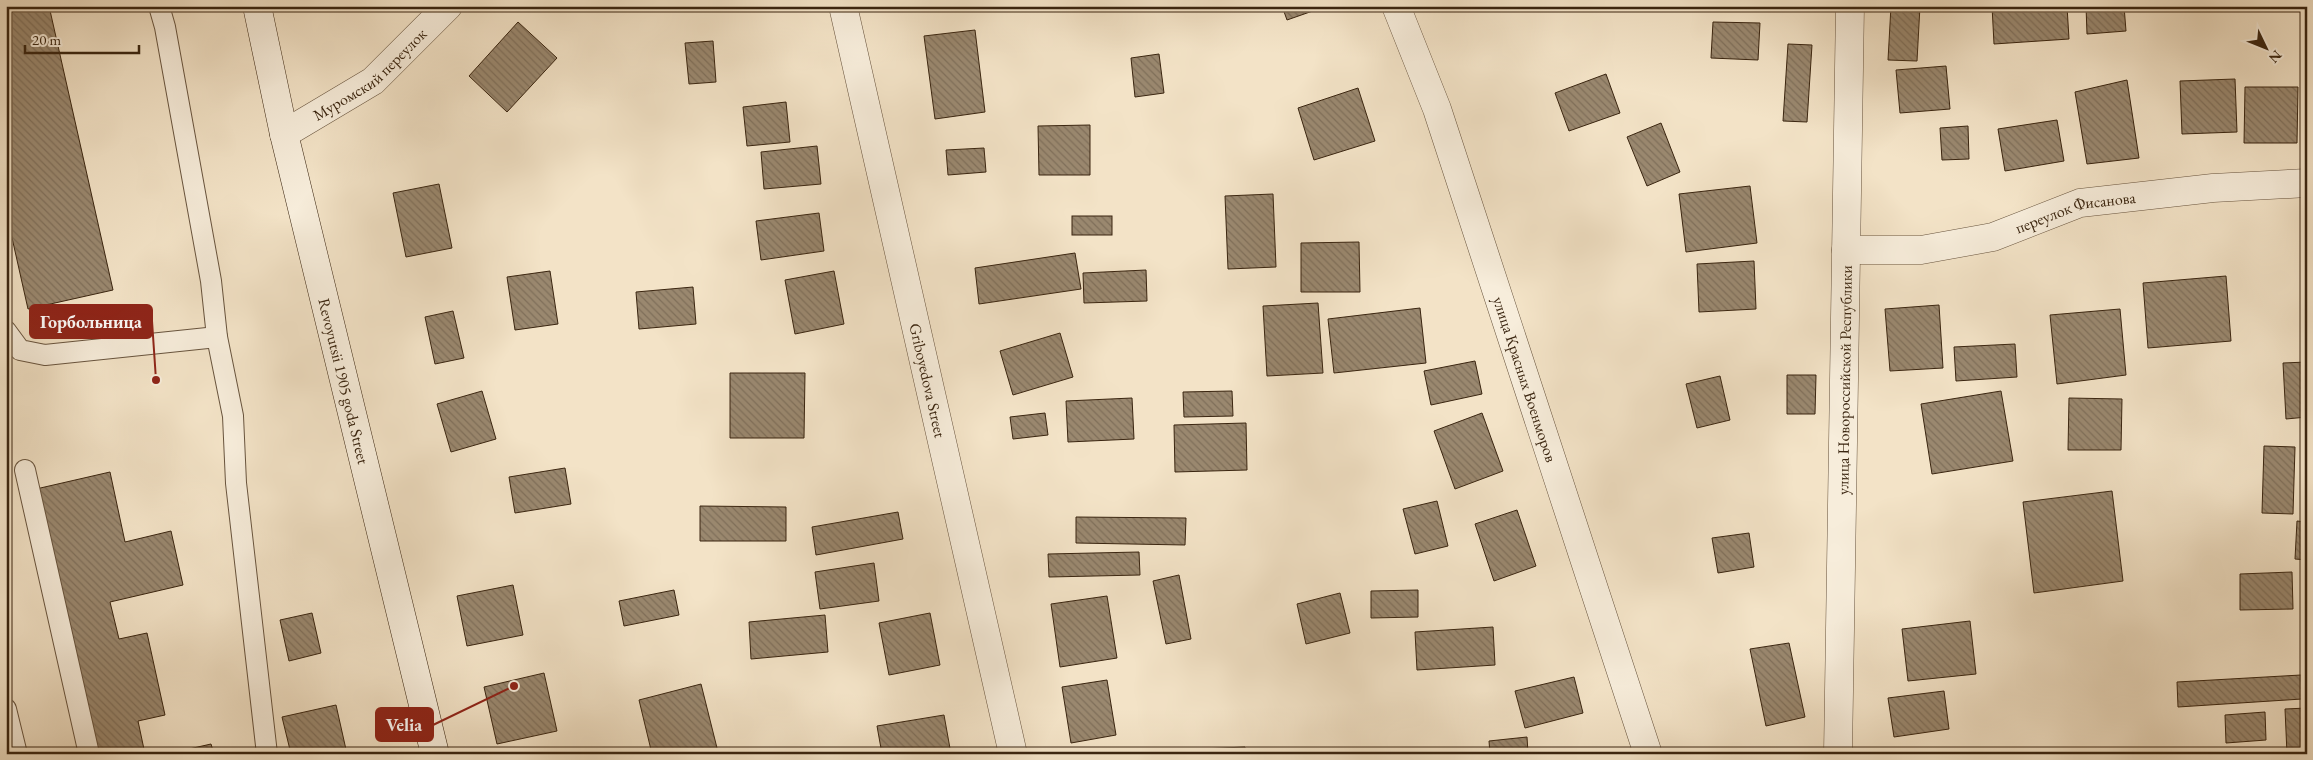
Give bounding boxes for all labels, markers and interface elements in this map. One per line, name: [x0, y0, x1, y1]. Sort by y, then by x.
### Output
scale bar: [25, 22, 139, 54]
north arrow: [2240, 22, 2290, 72]
street label: Муромский переулок: [309, 23, 431, 125]
text: 20 m: [32, 30, 61, 49]
text: N: [2265, 47, 2286, 68]
street label: переулок Фисанова: [2012, 186, 2137, 238]
street label: улица Новороссийской Республики: [1832, 264, 1856, 495]
street label: улица Красных Военморов: [1488, 294, 1562, 465]
street label: Revoyutsii 1905 goda Street: [314, 296, 374, 466]
callout: Горбольница: [30, 305, 152, 338]
text: Горбольница: [40, 310, 142, 333]
street label: Griboyedova Street: [905, 321, 951, 440]
callout: Velia: [376, 708, 433, 741]
text: Velia: [386, 713, 422, 736]

